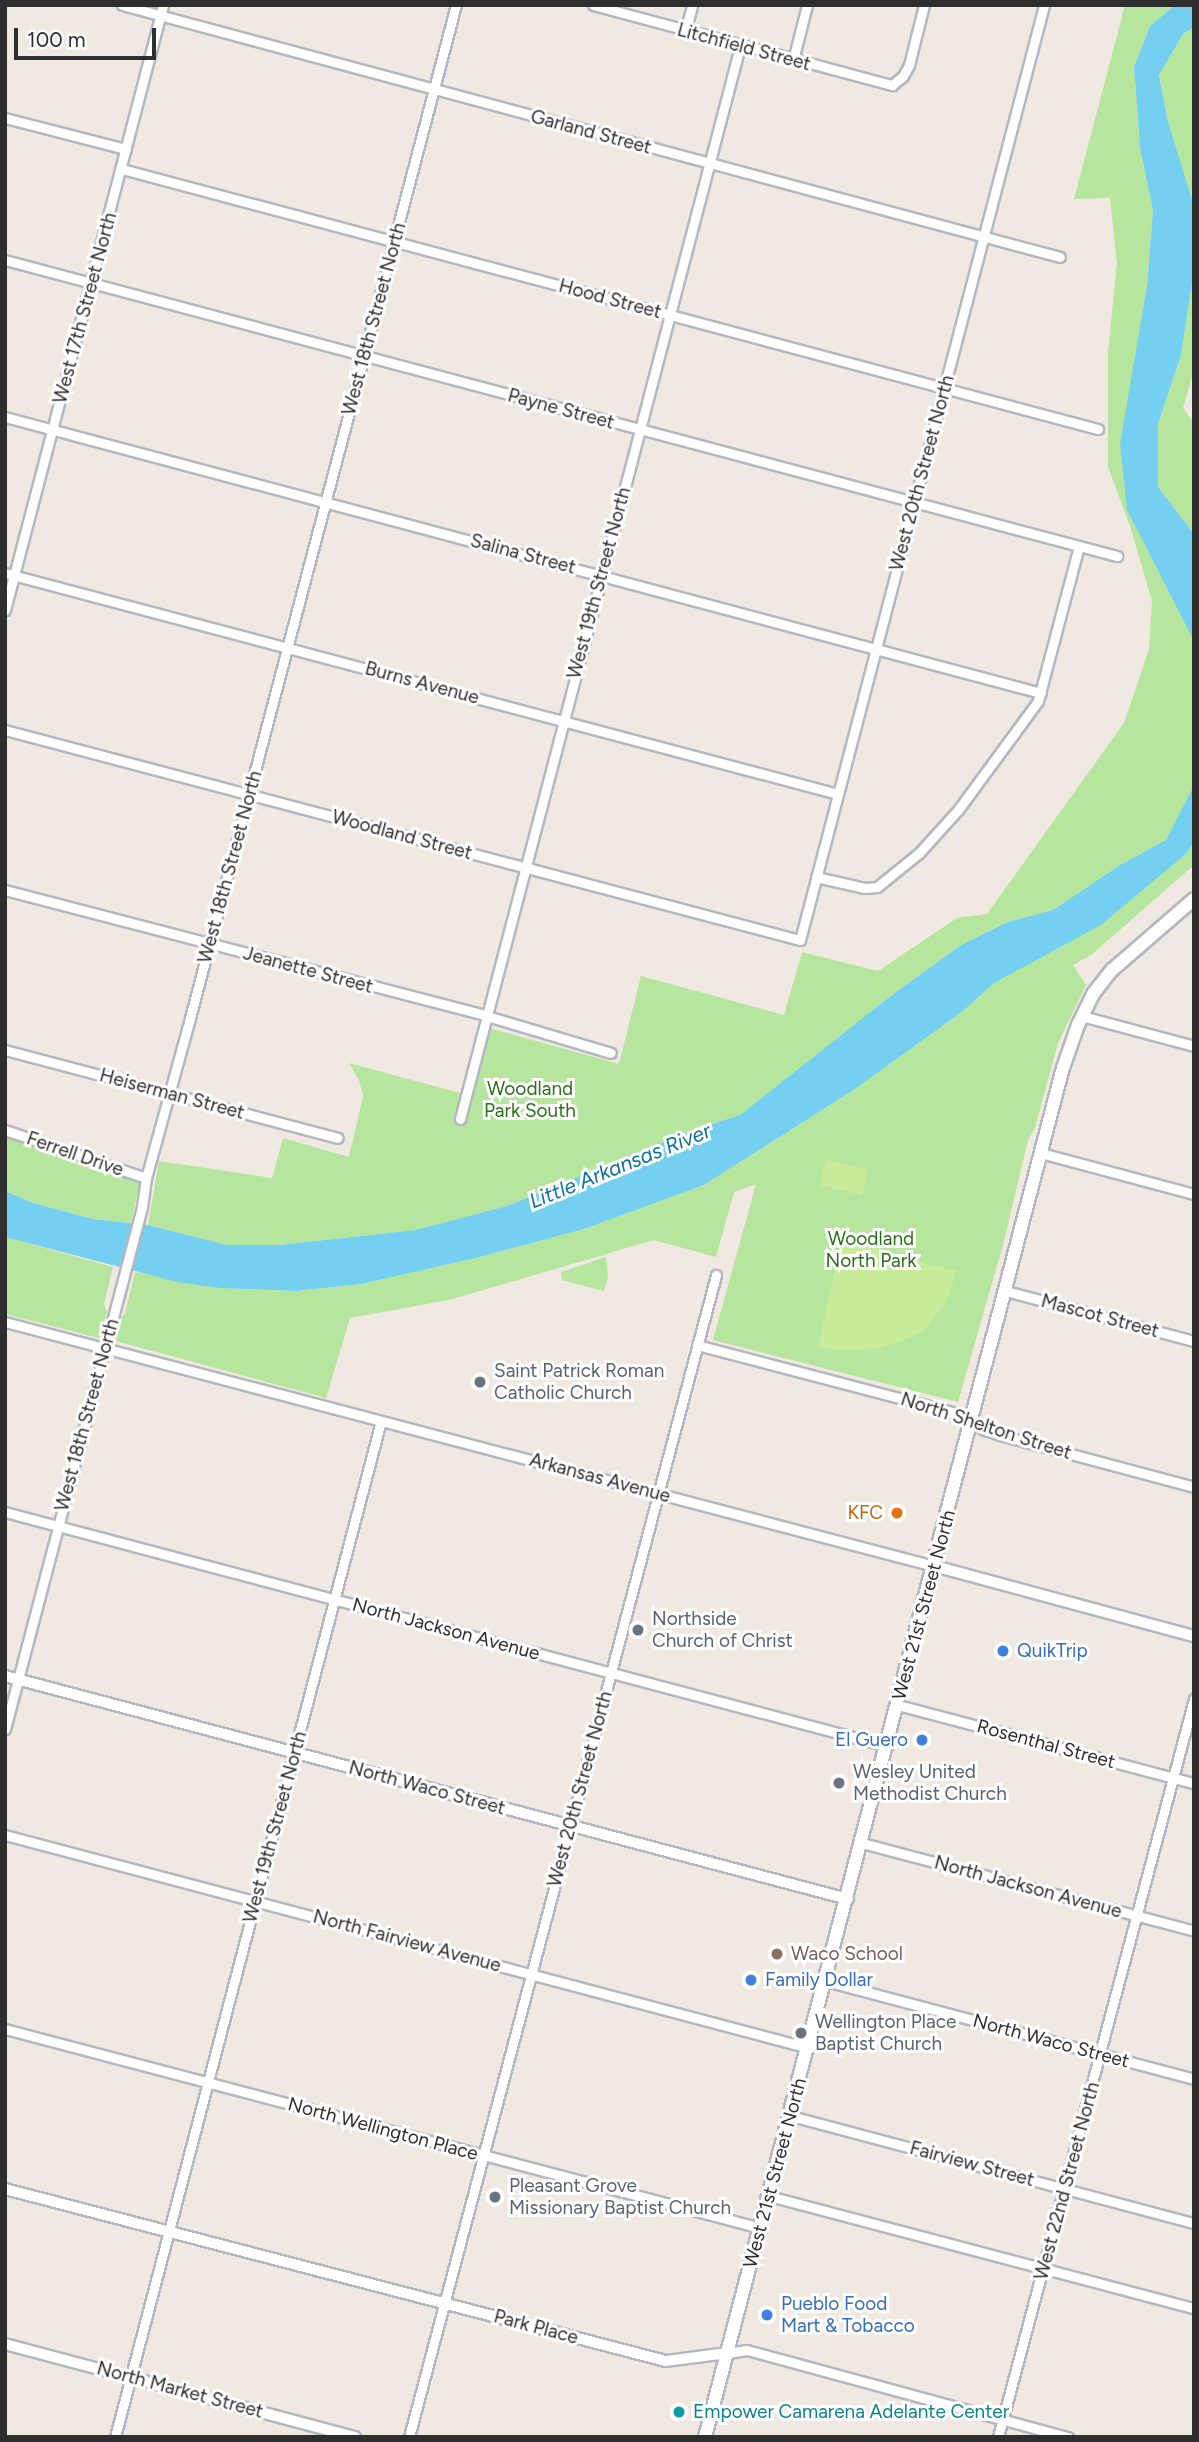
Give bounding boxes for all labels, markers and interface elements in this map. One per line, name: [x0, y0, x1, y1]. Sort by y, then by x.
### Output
scale bar: [18, 14, 159, 58]
street label: Litchfield Street: [675, 18, 813, 76]
text: 100 m: [27, 27, 86, 52]
street label: Garland Street: [528, 105, 654, 159]
street label: West 17th Street North: [49, 210, 121, 406]
street label: West 18th Street North: [337, 220, 411, 418]
street label: Hood Street: [556, 274, 664, 324]
street label: West 20th Street North: [885, 373, 959, 573]
street label: Payne Street: [505, 384, 617, 434]
street label: West 19th Street North: [562, 485, 636, 681]
street label: Salina Street: [468, 529, 578, 579]
street label: Burns Avenue: [363, 657, 481, 709]
street label: West 18th Street North: [193, 768, 267, 966]
street label: Woodland Street: [329, 805, 475, 865]
street label: Jeanette Street: [241, 942, 375, 998]
street label: Heiserman Street: [97, 1064, 247, 1124]
park label: Woodland Park South: [484, 1078, 576, 1122]
water label: Little Arkansas River: [526, 1118, 714, 1214]
street label: Ferrell Drive: [24, 1127, 126, 1181]
park label: Woodland North Park: [826, 1228, 916, 1272]
street label: Mascot Street: [1039, 1289, 1161, 1343]
street label: West 18th Street North: [50, 1316, 124, 1514]
place label: Saint Patrick Roman Catholic Church: [494, 1360, 664, 1404]
marker: Saint Patrick Roman Catholic Church: [472, 1374, 488, 1390]
street label: North Shelton Street: [898, 1388, 1074, 1464]
street label: Arkansas Avenue: [527, 1448, 673, 1508]
place label: KFC: [847, 1502, 883, 1524]
marker: KFC: [889, 1505, 905, 1521]
street label: West 21st Street North: [888, 1508, 960, 1702]
street label: North Jackson Avenue: [350, 1593, 542, 1665]
place label: Northside Church of Christ: [652, 1608, 793, 1652]
marker: Northside Church of Christ: [630, 1622, 646, 1638]
place label: QuikTrip: [1017, 1640, 1088, 1662]
marker: QuikTrip: [995, 1643, 1011, 1659]
street label: West 20th Street North: [543, 1689, 617, 1889]
street label: Rosenthal Street: [974, 1715, 1118, 1773]
street label: West 19th Street North: [238, 1729, 312, 1925]
place label: El Guero: [835, 1729, 908, 1751]
marker: El Guero: [914, 1732, 930, 1748]
street label: North Waco Street: [346, 1756, 508, 1820]
place label: Wesley United Methodist Church: [853, 1761, 1007, 1805]
marker: Wesley United Methodist Church: [831, 1775, 847, 1791]
street label: North Jackson Avenue: [932, 1851, 1124, 1923]
street label: North Fairview Avenue: [311, 1905, 503, 1977]
place label: Waco School: [791, 1943, 903, 1965]
marker: Waco School: [769, 1946, 785, 1962]
place label: Family Dollar: [765, 1969, 873, 1991]
marker: Family Dollar: [743, 1972, 759, 1988]
street label: North Waco Street: [970, 2009, 1132, 2073]
place label: Wellington Place Baptist Church: [815, 2011, 956, 2055]
marker: Wellington Place Baptist Church: [793, 2025, 809, 2041]
street label: West 21st Street North: [739, 2076, 811, 2270]
street label: West 22nd Street North: [1030, 2079, 1104, 2283]
street label: North Wellington Place: [285, 2093, 481, 2165]
street label: Fairview Street: [907, 2136, 1037, 2192]
place label: Pleasant Grove Missionary Baptist Church: [509, 2175, 731, 2219]
marker: Pleasant Grove Missionary Baptist Church: [487, 2189, 503, 2205]
place label: Pueblo Food Mart & Tobacco: [781, 2293, 915, 2337]
street label: Park Place: [491, 2305, 581, 2349]
marker: Pueblo Food Mart & Tobacco: [759, 2307, 775, 2323]
street label: North Market Street: [94, 2357, 266, 2423]
place label: Empower Camarena Adelante Center: [693, 2401, 1009, 2423]
marker: Empower Camarena Adelante Center: [671, 2404, 687, 2420]

